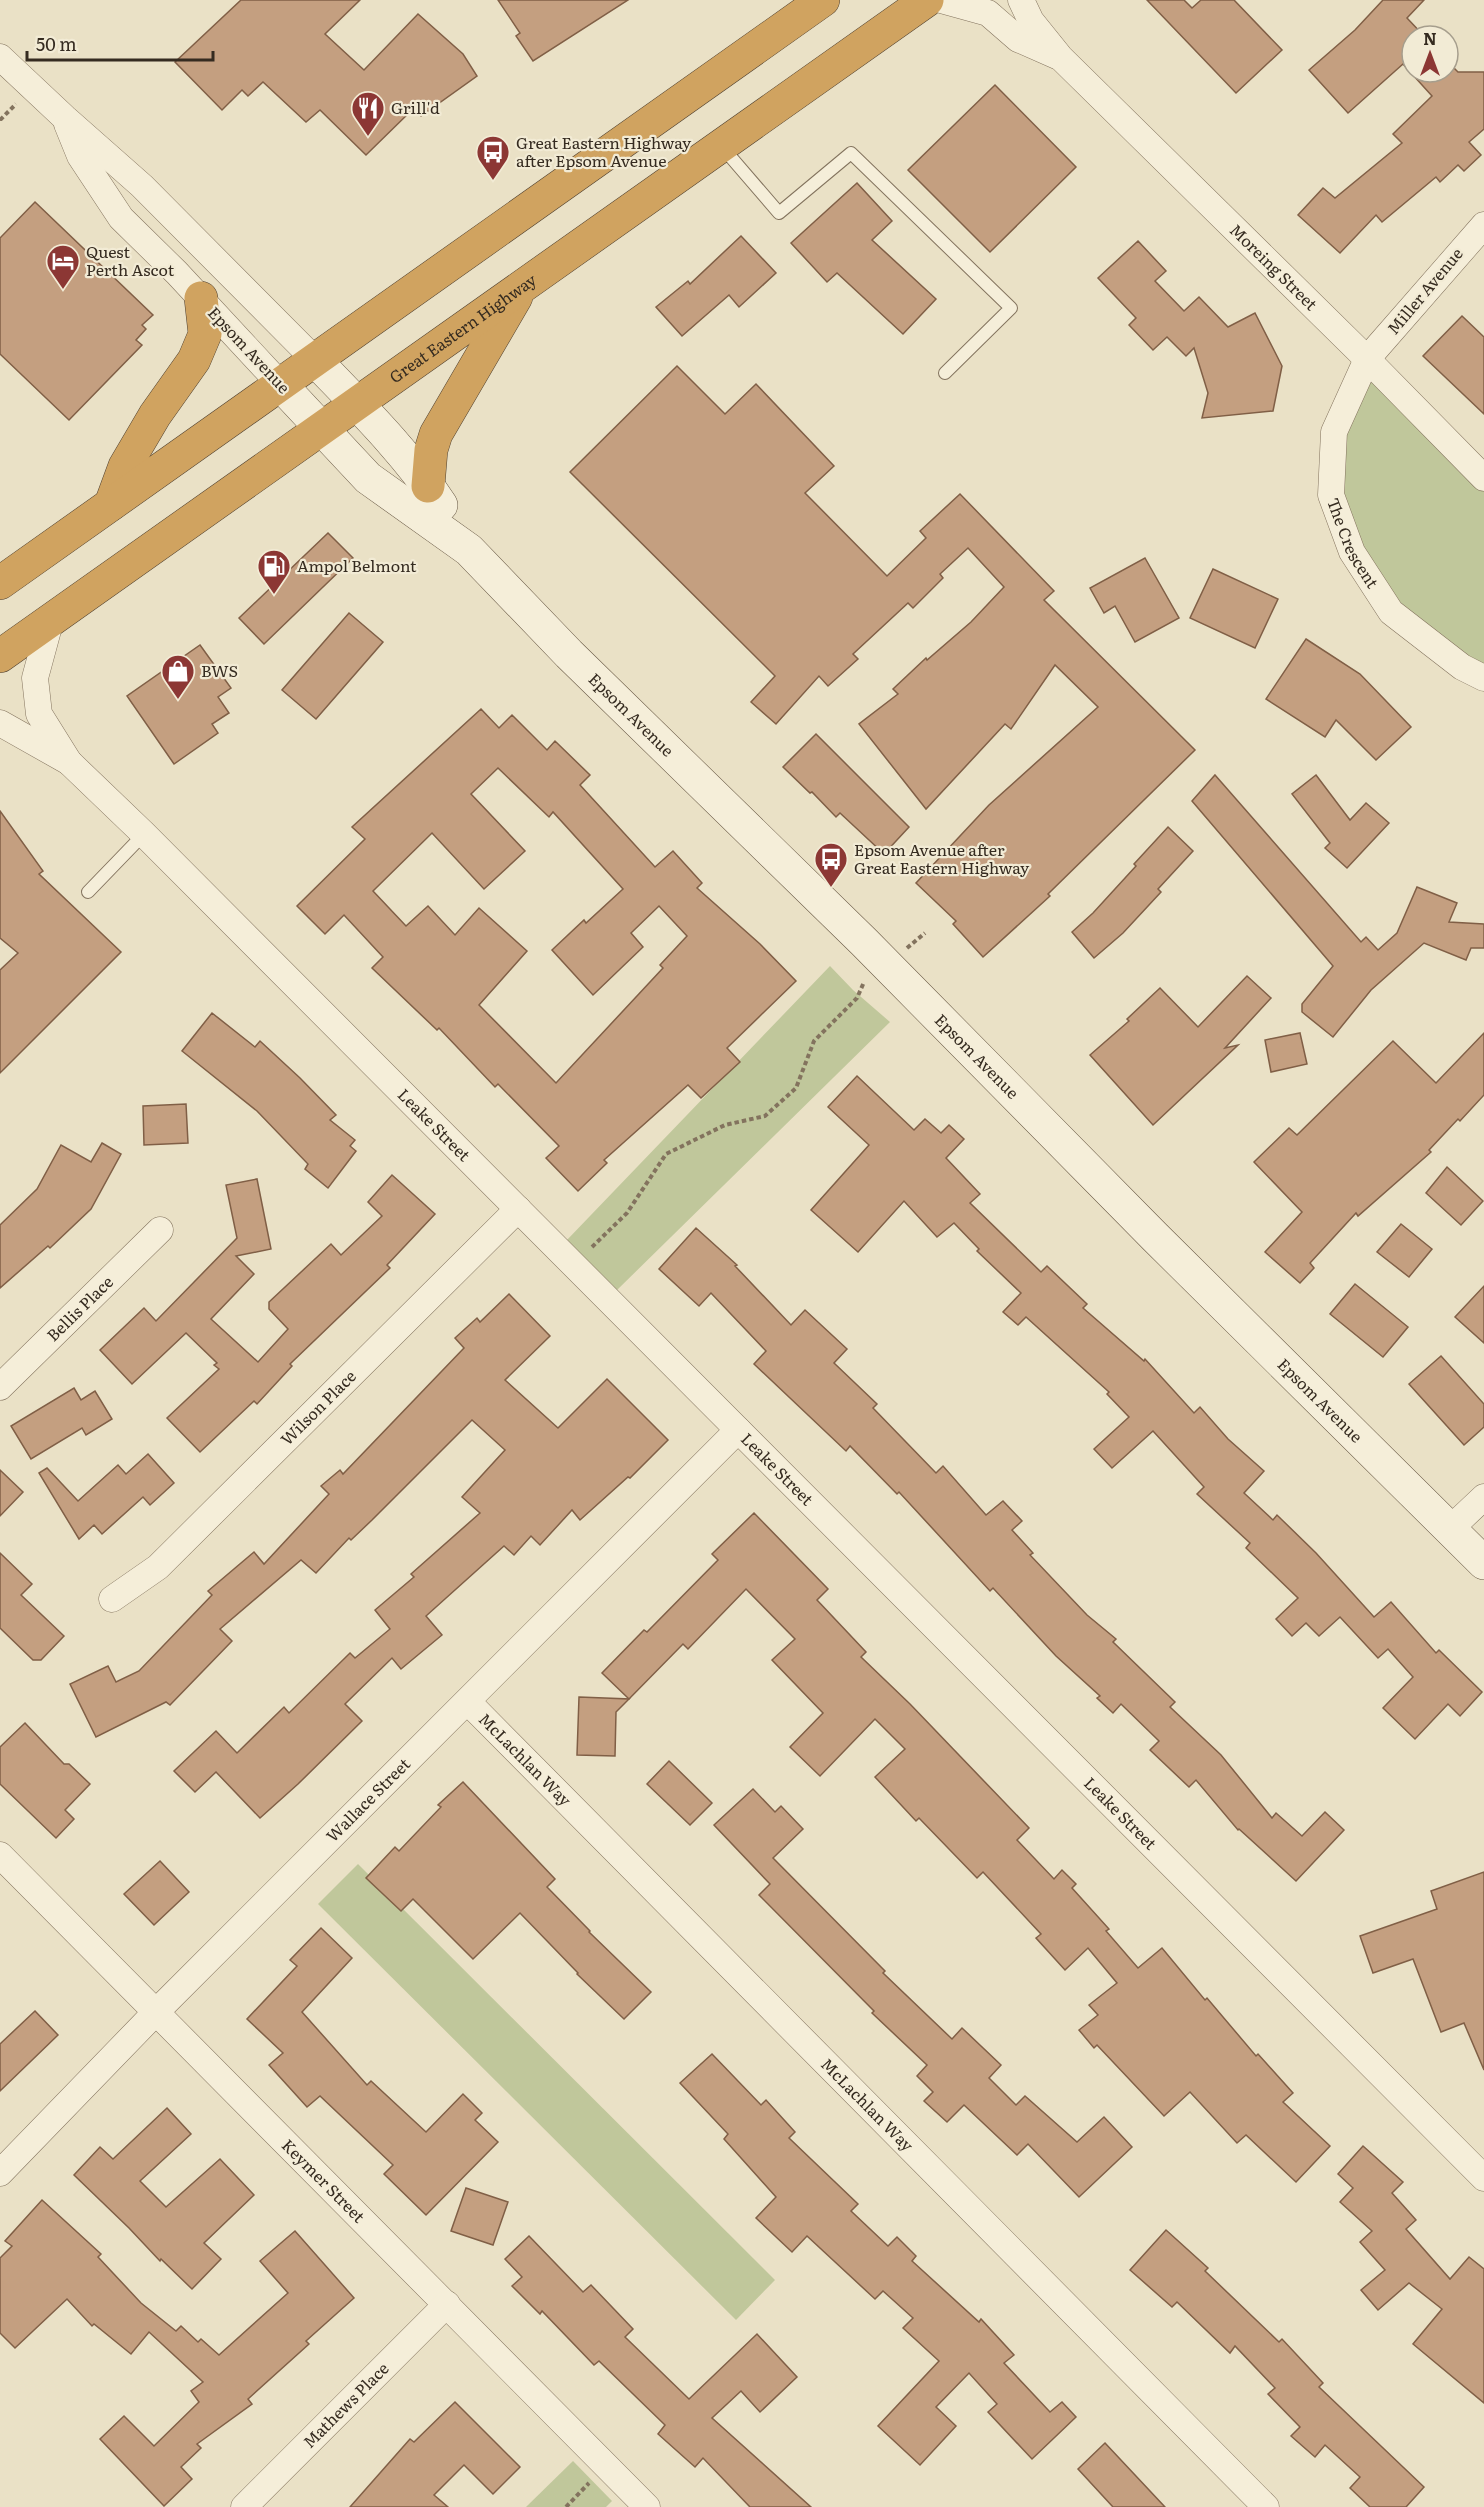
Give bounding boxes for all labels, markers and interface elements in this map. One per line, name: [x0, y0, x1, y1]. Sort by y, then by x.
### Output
scale bar: [27, 24, 213, 62]
north arrow: [1400, 24, 1460, 84]
text: N: [1423, 26, 1437, 50]
text: 50 m: [36, 30, 77, 57]
restaurant icon: Grill'd: [350, 90, 386, 137]
place label: Grill'd: [391, 95, 440, 119]
place label: Great Eastern Highway after Epsom Avenue: [516, 130, 692, 172]
bus stop icon: Great Eastern Highway after Epsom Avenue: [475, 134, 511, 181]
street label: Moreing Street: [1225, 218, 1324, 315]
place label: Quest Perth Ascot: [86, 239, 175, 281]
street label: Miller Avenue: [1381, 242, 1468, 339]
hotel icon: Quest Perth Ascot: [45, 243, 81, 290]
street label: Great Eastern Highway: [384, 267, 541, 388]
street label: Epsom Avenue: [203, 300, 296, 398]
street label: The Crescent: [1322, 494, 1386, 593]
fuel station icon: Ampol Belmont: [256, 548, 292, 595]
place label: Ampol Belmont: [297, 553, 417, 577]
shop icon: BWS: [160, 653, 196, 700]
place label: BWS: [201, 658, 238, 682]
street label: Epsom Avenue: [584, 667, 680, 761]
place label: Epsom Avenue after Great Eastern Highway: [854, 837, 1030, 879]
bus stop icon: Epsom Avenue after Great Eastern Highway: [813, 841, 849, 888]
street label: Epsom Avenue: [930, 1008, 1025, 1104]
street label: Leake Street: [393, 1082, 477, 1166]
street label: Bellis Place: [41, 1270, 118, 1346]
street label: Epsom Avenue: [1273, 1352, 1369, 1447]
street label: Wilson Place: [274, 1364, 361, 1450]
street label: Leake Street: [736, 1427, 820, 1511]
street label: McLachlan Way: [474, 1707, 578, 1811]
street label: Wallace Street: [320, 1751, 415, 1847]
street label: Leake Street: [1079, 1771, 1163, 1855]
street label: McLachlan Way: [816, 2052, 920, 2157]
street label: Keymer Street: [277, 2133, 371, 2228]
street label: Mathews Place: [297, 2356, 394, 2453]

